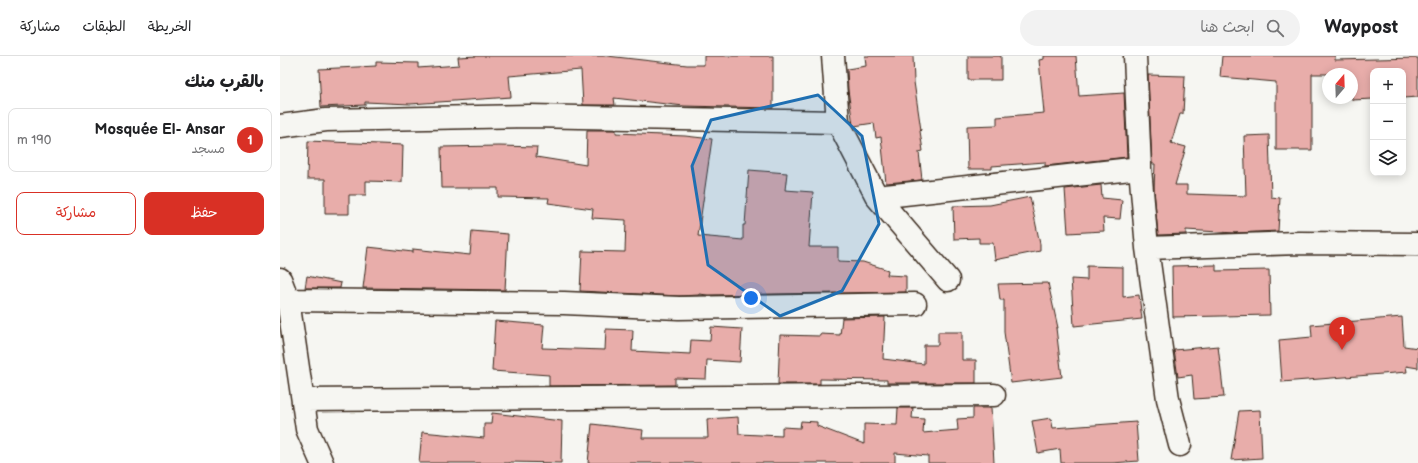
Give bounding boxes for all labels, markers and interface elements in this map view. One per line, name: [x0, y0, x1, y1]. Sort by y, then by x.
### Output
search box: [1020, 10, 1300, 46]
text: Waypost: [1324, 16, 1398, 39]
icon: search: [1264, 17, 1286, 39]
text: مشاركة: [20, 18, 60, 35]
text: الطبقات: [82, 18, 126, 35]
text: الخريطة: [148, 18, 191, 35]
text: ابحث هنا: [1200, 18, 1254, 37]
north arrow: [1322, 68, 1358, 104]
map controls: [1370, 68, 1406, 176]
button: +: [1370, 68, 1406, 104]
text: بالقرب منك: [185, 72, 264, 92]
button: −: [1370, 104, 1406, 140]
text: Mosquée El- Ansar: [95, 120, 225, 139]
text: 190 m: [17, 132, 51, 148]
text: 1: [247, 132, 253, 148]
button: layers: [1370, 140, 1406, 176]
text: مسجد: [192, 141, 225, 157]
button: مشاركة: [16, 192, 136, 235]
button: حفظ: [144, 192, 264, 235]
your location: [741, 288, 761, 308]
pin: 1: [1329, 317, 1355, 350]

